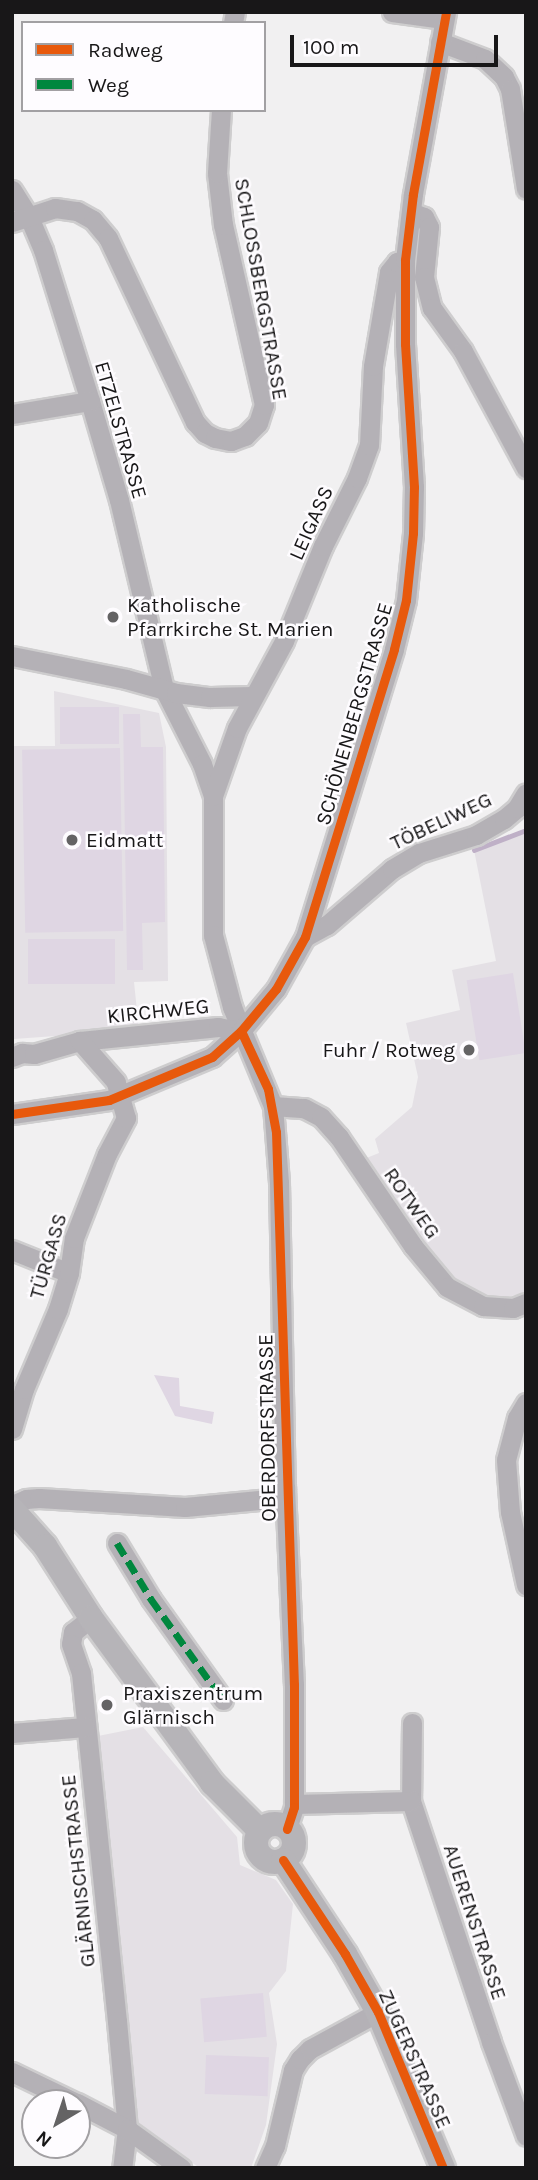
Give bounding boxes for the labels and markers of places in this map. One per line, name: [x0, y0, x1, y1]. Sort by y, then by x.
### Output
place label: Katholische Pfarrkirche St. Marien: [127, 592, 334, 642]
marker: Katholische Pfarrkirche St. Marien: [105, 609, 121, 625]
place label: Eidmatt: [86, 827, 164, 853]
marker: Eidmatt: [64, 832, 80, 848]
place label: Fuhr / Rotweg: [322, 1037, 455, 1063]
marker: Fuhr / Rotweg: [461, 1042, 477, 1058]
place label: Praxiszentrum Glärnisch: [123, 1680, 263, 1730]
marker: Praxiszentrum Glärnisch: [97, 1695, 117, 1715]

